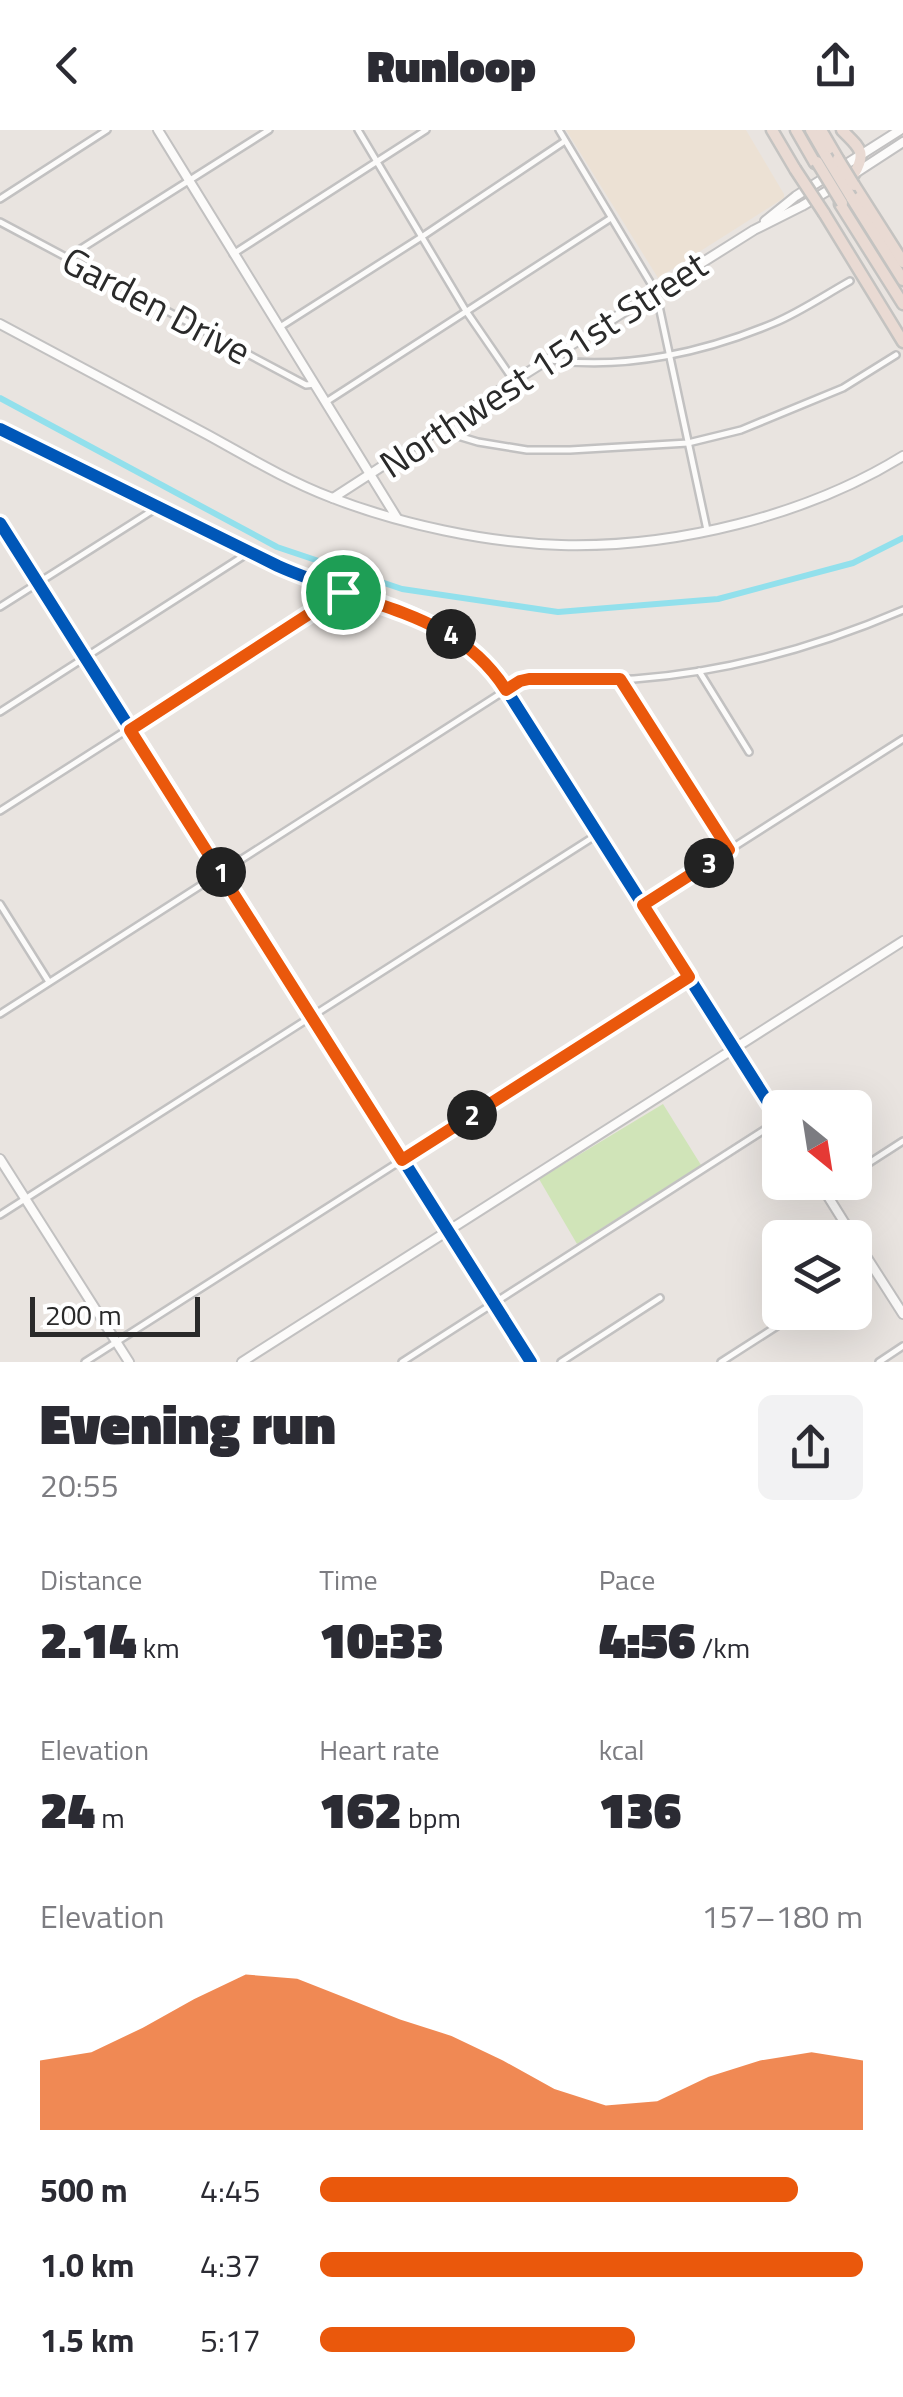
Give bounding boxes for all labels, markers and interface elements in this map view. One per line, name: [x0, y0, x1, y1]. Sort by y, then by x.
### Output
text: Runloop: [367, 31, 536, 99]
icon: back: [40, 38, 95, 93]
icon: share: [808, 38, 863, 93]
street label: Garden Drive: [52, 231, 262, 379]
street label: Northwest 151st Street: [368, 236, 718, 492]
pin: [301, 550, 386, 635]
icon: arrive: [316, 565, 371, 620]
pin: 4: [426, 609, 476, 659]
text: 4: [443, 612, 459, 655]
pin: 3: [684, 838, 734, 888]
text: 3: [701, 841, 717, 884]
pin: 1: [196, 847, 246, 897]
text: 1: [213, 850, 229, 893]
pin: 2: [447, 1090, 497, 1140]
north arrow: [762, 1090, 872, 1200]
map controls: [762, 1090, 872, 1330]
text: 2: [464, 1093, 480, 1136]
button: layers: [762, 1220, 872, 1330]
scale bar: [30, 1292, 200, 1336]
text: 200 m: [45, 1293, 122, 1336]
text: Evening run: [40, 1382, 336, 1465]
button: share: [758, 1395, 863, 1500]
text: 20:55: [40, 1461, 119, 1509]
text: Distance: [40, 1558, 142, 1601]
text: Time: [319, 1558, 378, 1601]
text: Pace: [599, 1558, 655, 1601]
text: 2.14: [40, 1601, 137, 1677]
text: 10:33: [319, 1601, 444, 1677]
text: 4:56: [599, 1601, 696, 1677]
text: km: [137, 1626, 180, 1669]
text: /km: [696, 1626, 750, 1669]
text: Elevation: [40, 1728, 149, 1771]
text: Heart rate: [319, 1728, 440, 1771]
text: kcal: [599, 1728, 644, 1771]
text: 24: [40, 1771, 95, 1847]
text: 162: [319, 1771, 402, 1847]
text: 136: [599, 1771, 681, 1847]
text: m: [95, 1796, 125, 1839]
text: bpm: [402, 1796, 461, 1839]
text: Elevation: [40, 1892, 164, 1940]
text: 157–180 m: [701, 1892, 863, 1940]
text: 500 m: [40, 2166, 128, 2214]
text: 4:45: [200, 2166, 261, 2214]
text: 1.0 km: [40, 2241, 134, 2289]
text: 4:37: [200, 2241, 261, 2289]
text: 1.5 km: [40, 2316, 134, 2364]
text: 5:17: [200, 2316, 261, 2364]

